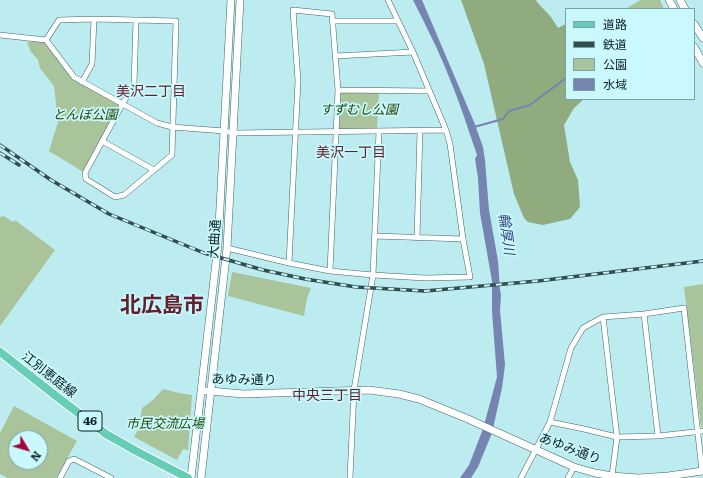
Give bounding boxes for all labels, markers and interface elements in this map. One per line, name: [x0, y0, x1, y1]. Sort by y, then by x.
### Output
legend: [565, 8, 695, 100]
text: 道路: [603, 15, 627, 33]
text: 鉄道: [603, 35, 627, 53]
text: 公園: [603, 55, 627, 73]
text: 水域: [603, 75, 627, 93]
district label: 美沢二丁目: [116, 84, 186, 100]
park label: すずむし公園: [320, 102, 398, 118]
park label: とんぼ公園: [53, 107, 117, 123]
district label: 美沢一丁目: [316, 145, 386, 161]
water label: 輪厚川: [495, 212, 517, 256]
street label: 大曲通: [206, 219, 224, 259]
district label: 北広島市: [120, 293, 204, 319]
street label: 江別恵庭線: [19, 349, 79, 401]
street label: あゆみ通り: [211, 372, 277, 388]
district label: 中央三丁目: [292, 388, 362, 404]
road number: 46: [78, 411, 102, 431]
park label: 市民交流広場: [126, 416, 204, 432]
north arrow: [8, 430, 48, 470]
street label: あゆみ通り: [537, 430, 603, 468]
text: N: [28, 448, 46, 465]

